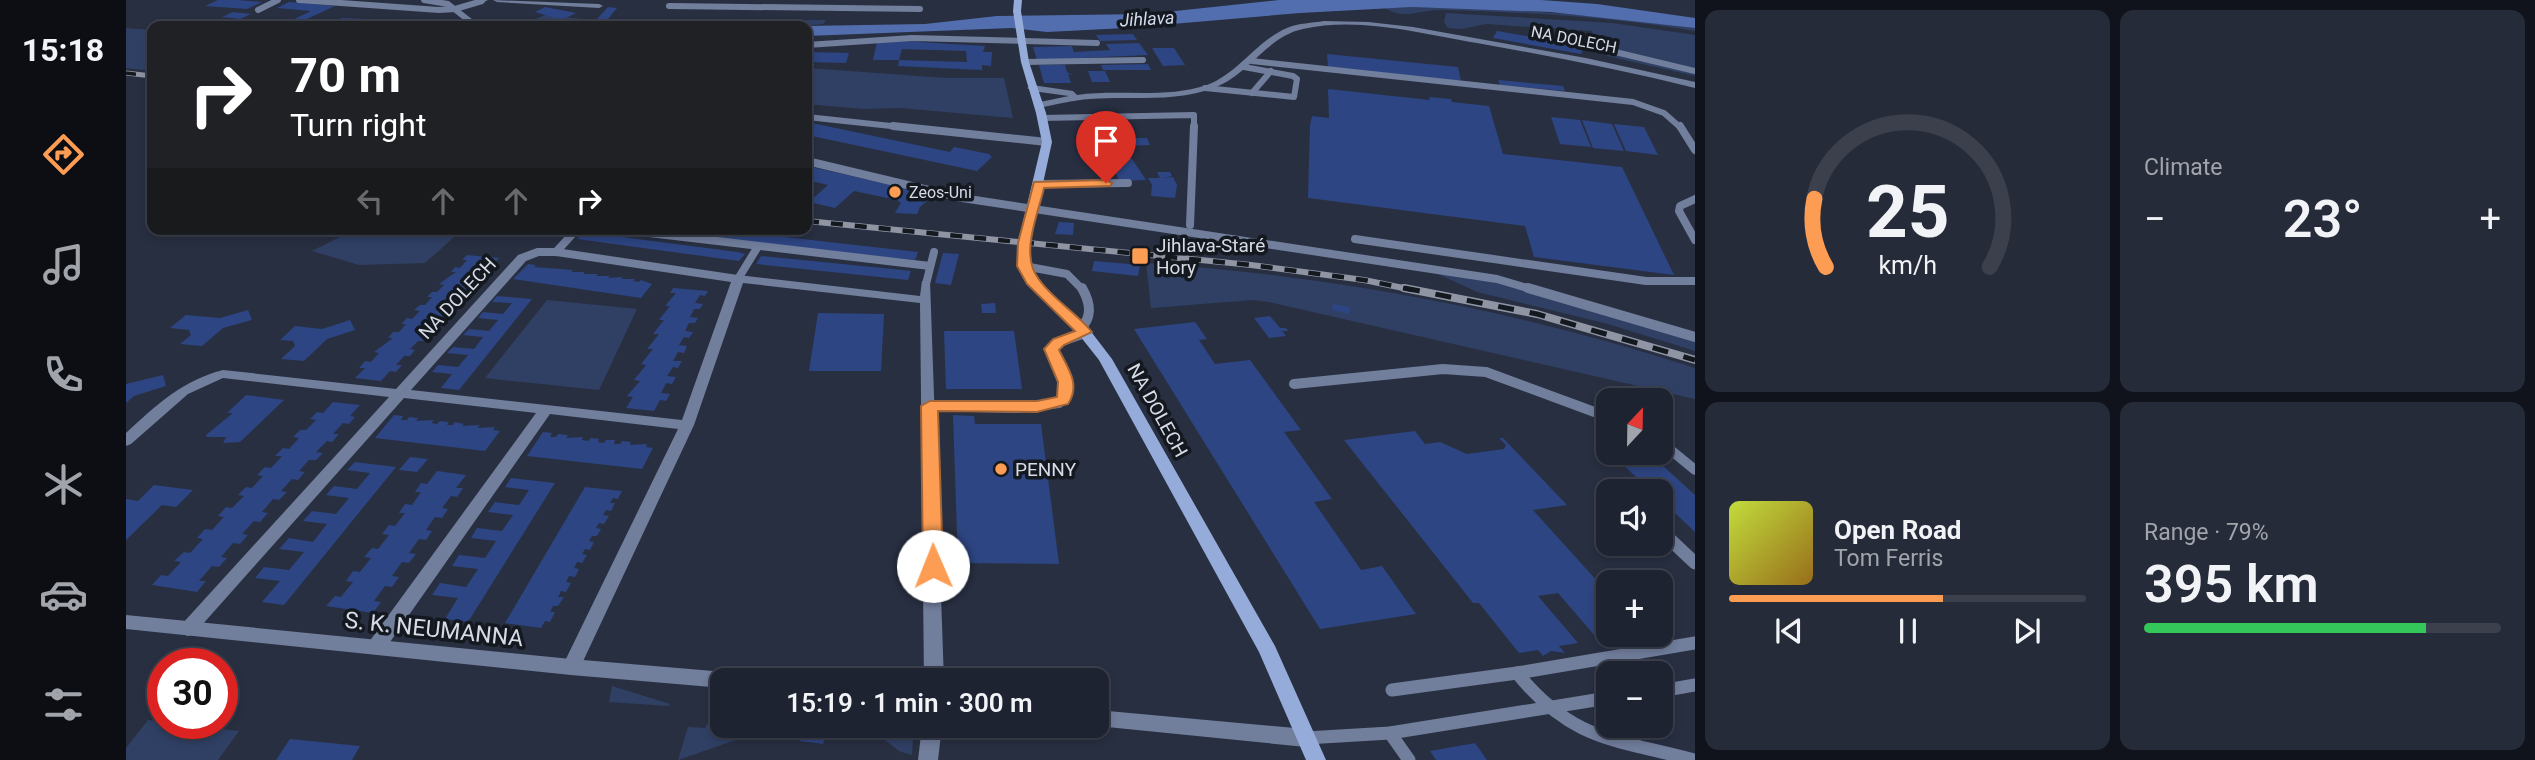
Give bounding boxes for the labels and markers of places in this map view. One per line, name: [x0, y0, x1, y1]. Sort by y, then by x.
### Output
pin: [1076, 111, 1136, 183]
place label: Zeos-Uni: [909, 183, 972, 202]
marker: Zeos-Uni: [887, 184, 903, 200]
place label: Jihlava-Staré Hory: [1156, 234, 1265, 279]
marker: Jihlava-Staré Hory: [1130, 246, 1150, 266]
place label: PENNY: [1015, 458, 1077, 481]
marker: PENNY: [993, 461, 1009, 477]

